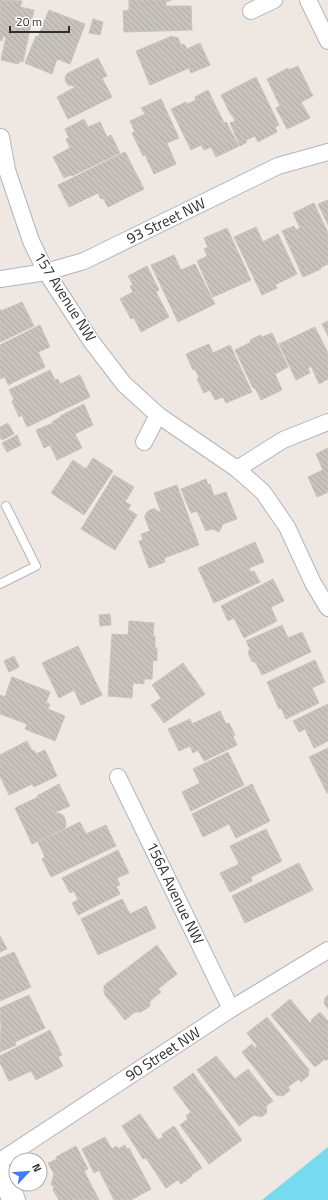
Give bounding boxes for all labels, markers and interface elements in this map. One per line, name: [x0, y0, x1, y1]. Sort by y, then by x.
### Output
scale bar: [10, 8, 69, 34]
text: 20 m: [16, 12, 42, 31]
street label: 93 Street NW: [122, 191, 209, 250]
street label: 157 Avenue NW: [29, 247, 102, 346]
street label: 156A Avenue NW: [141, 838, 210, 948]
street label: 90 Street NW: [121, 1021, 205, 1087]
north arrow: [8, 1152, 48, 1192]
text: N: [28, 1161, 46, 1175]

